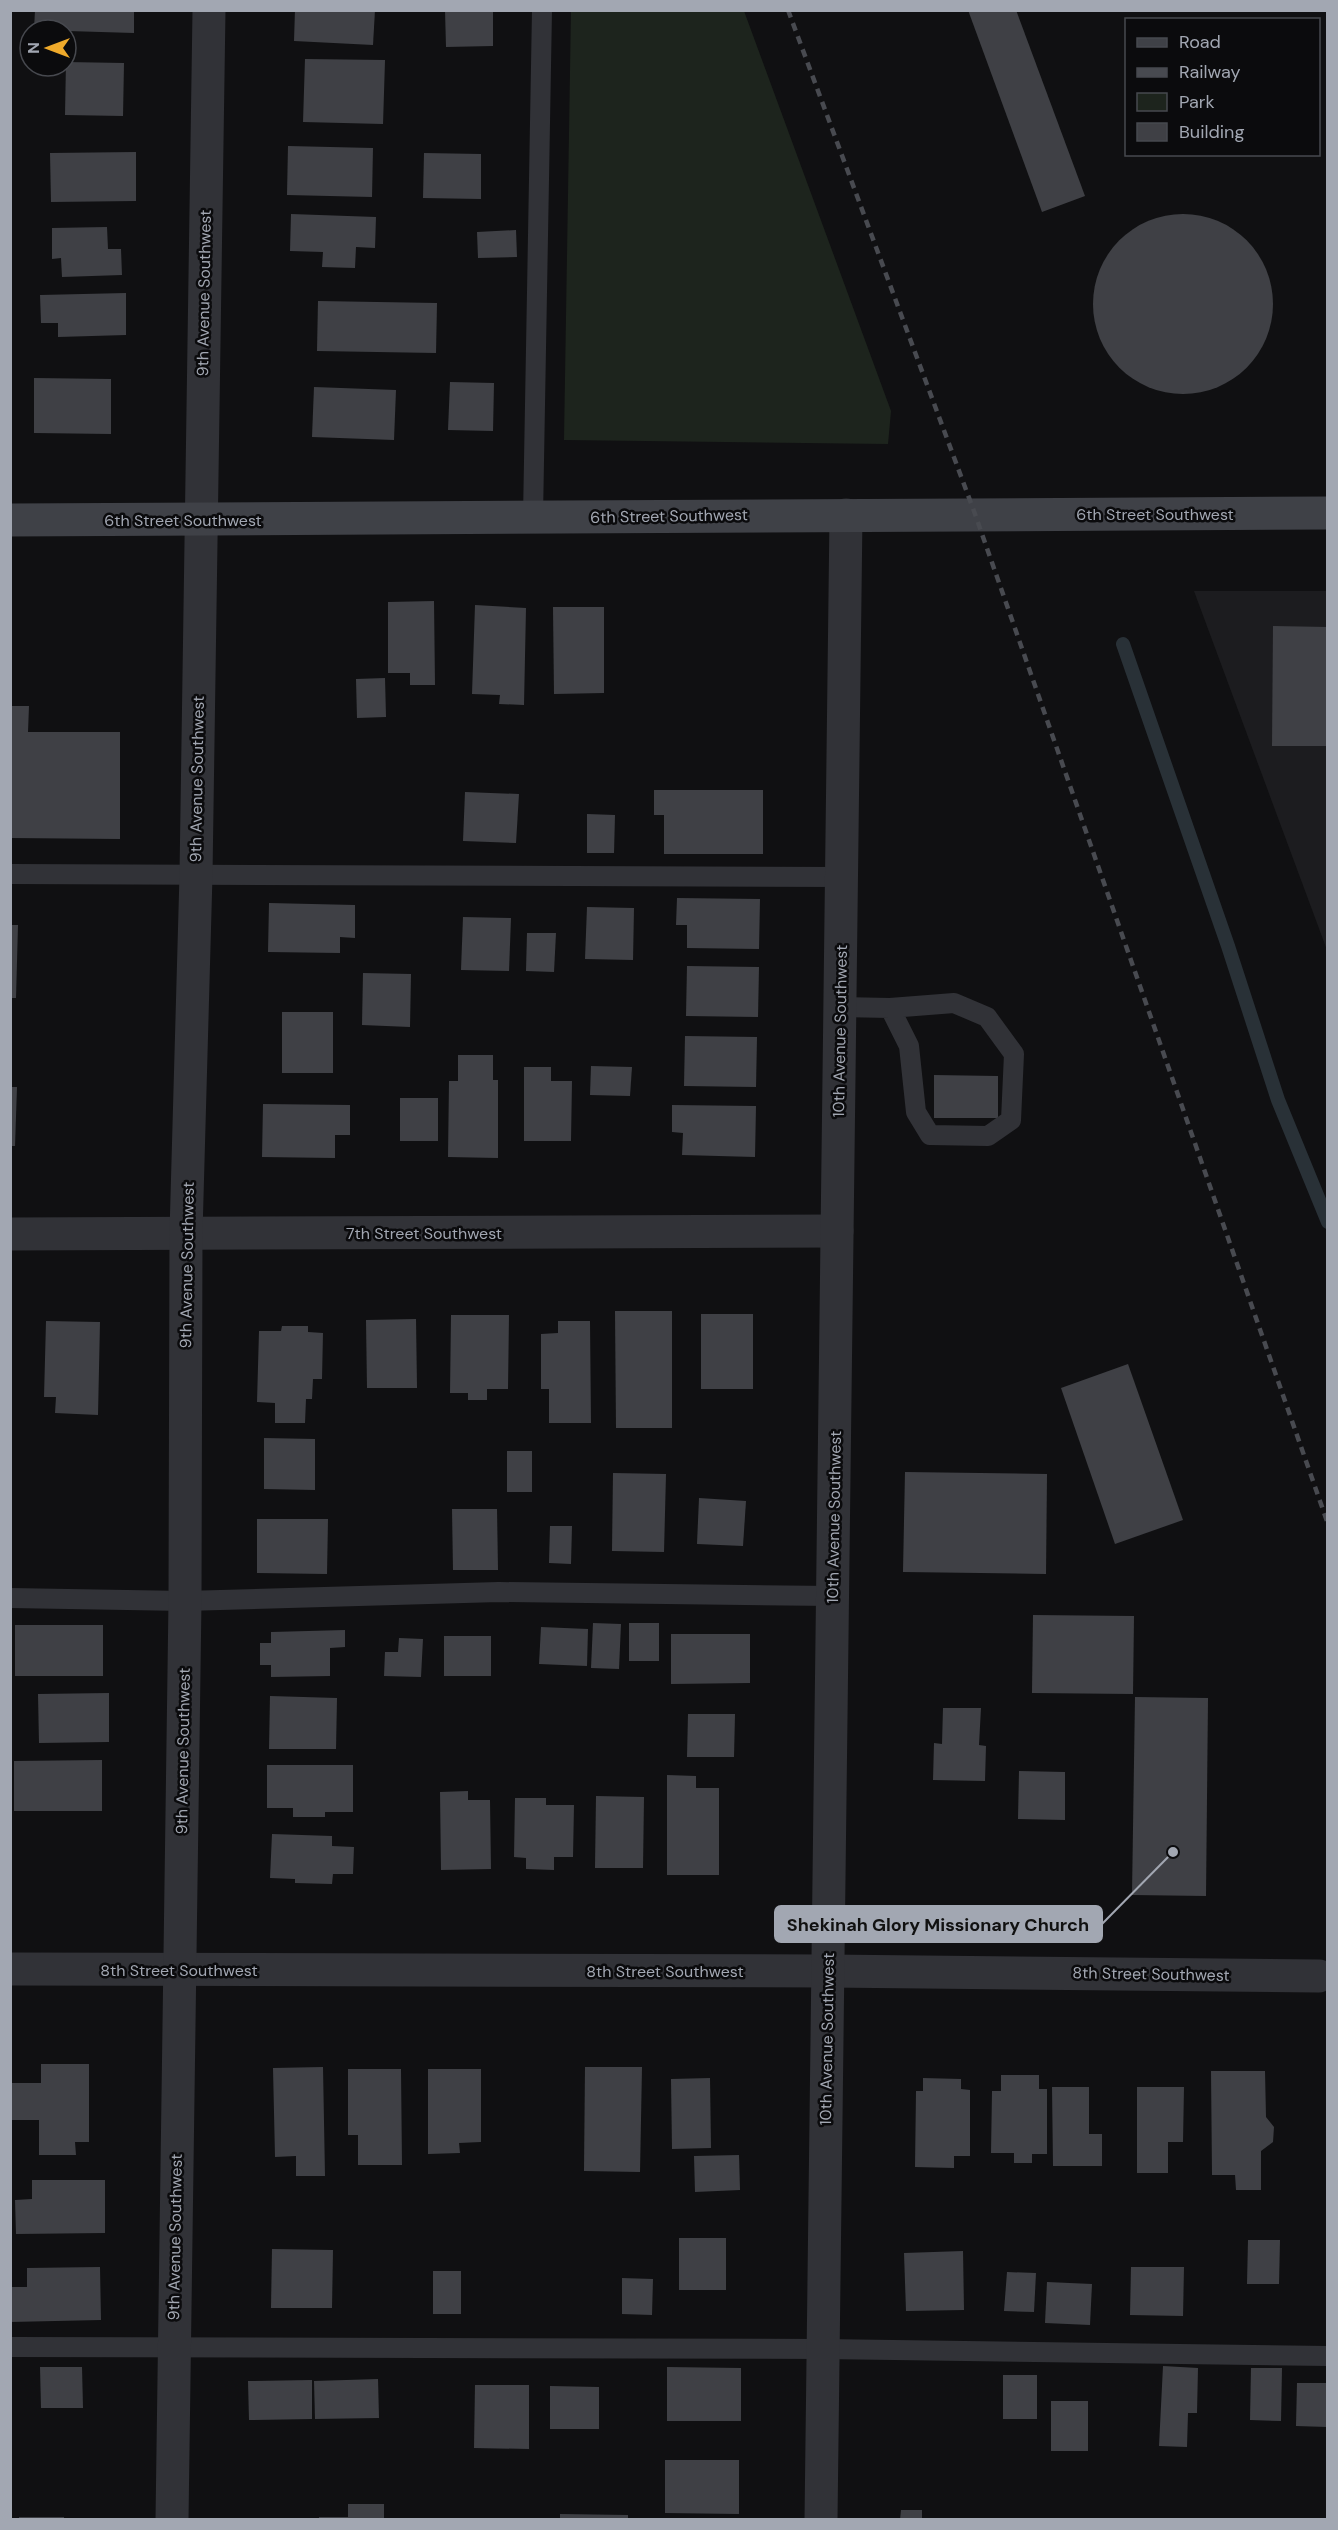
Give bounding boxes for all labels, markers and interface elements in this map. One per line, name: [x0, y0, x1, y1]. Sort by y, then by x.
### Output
north arrow: [18, 18, 78, 78]
legend: [1125, 18, 1320, 156]
text: Road: [1179, 30, 1221, 54]
text: N: [23, 42, 44, 54]
text: Railway: [1179, 60, 1241, 84]
text: Park: [1179, 90, 1215, 114]
text: Building: [1179, 120, 1244, 144]
street label: 9th Avenue Southwest: [192, 209, 216, 377]
street label: 6th Street Southwest: [590, 504, 748, 528]
street label: 6th Street Southwest: [1076, 504, 1234, 525]
street label: 6th Street Southwest: [104, 510, 262, 531]
street label: 9th Avenue Southwest: [185, 695, 209, 863]
street label: 10th Avenue Southwest: [828, 945, 852, 1117]
street label: 9th Avenue Southwest: [175, 1181, 199, 1349]
street label: 7th Street Southwest: [346, 1223, 502, 1244]
street label: 10th Avenue Southwest: [822, 1431, 846, 1603]
street label: 9th Avenue Southwest: [171, 1667, 195, 1835]
callout: Shekinah Glory Missionary Church: [775, 1906, 1102, 1942]
text: Shekinah Glory Missionary Church: [787, 1913, 1089, 1937]
street label: 10th Avenue Southwest: [815, 1953, 839, 2125]
street label: 8th Street Southwest: [100, 1960, 258, 1981]
street label: 8th Street Southwest: [586, 1961, 744, 1982]
street label: 8th Street Southwest: [1072, 1962, 1230, 1986]
street label: 9th Avenue Southwest: [163, 2153, 187, 2321]

